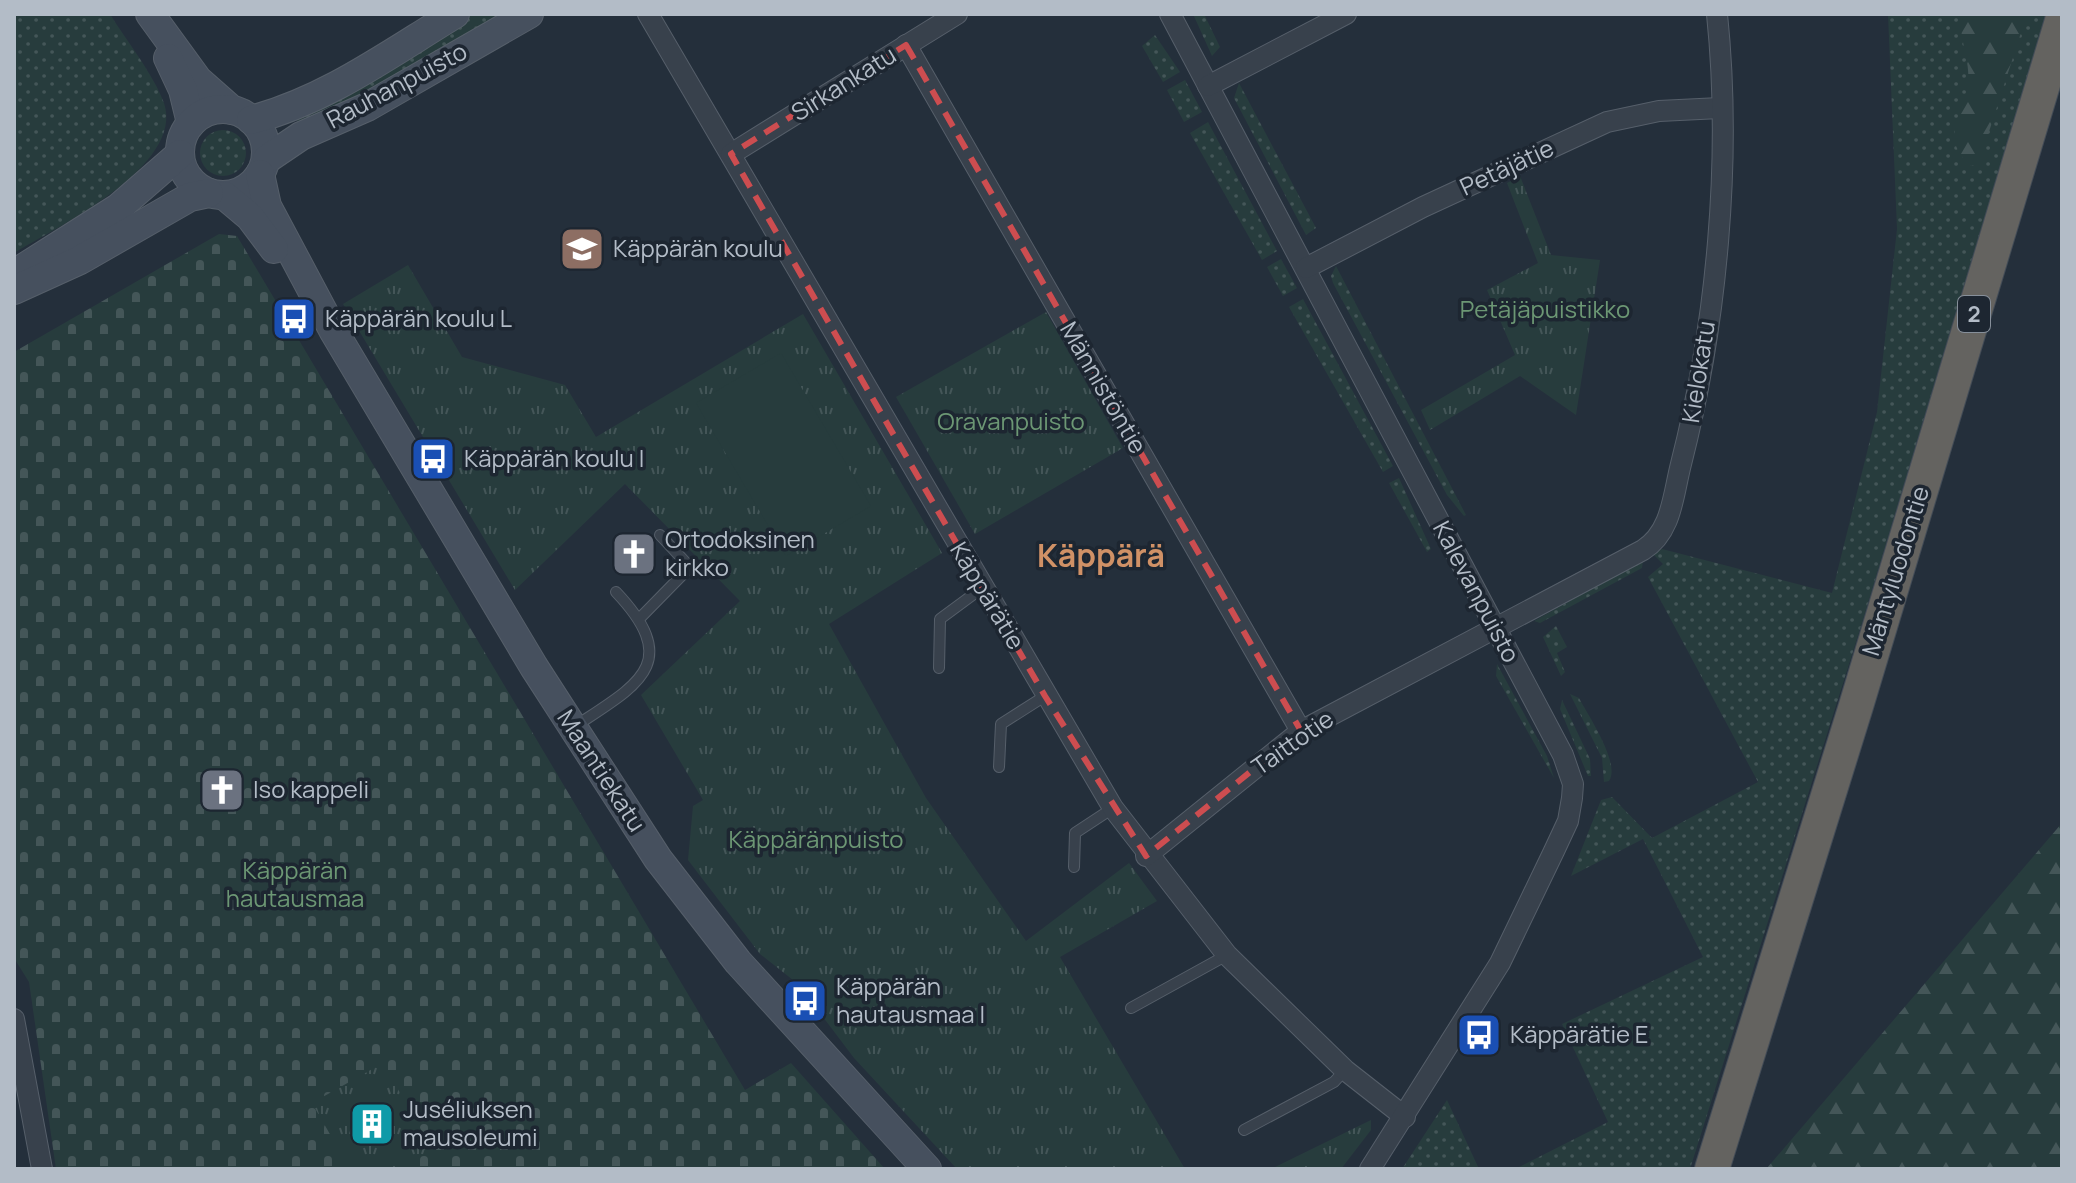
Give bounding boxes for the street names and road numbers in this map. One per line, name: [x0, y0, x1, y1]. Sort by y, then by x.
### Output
street label: Rauhanpuisto: [320, 34, 472, 136]
street label: Sirkankatu: [785, 38, 902, 128]
street label: Petäjätie: [1454, 131, 1559, 203]
road number: 2: [1958, 296, 1990, 332]
street label: Männistöntie: [1053, 315, 1155, 459]
street label: Kielokatu: [1673, 318, 1722, 425]
street label: Mäntyluodontie: [1853, 482, 1936, 659]
street label: Kalevanpuisto: [1426, 515, 1528, 668]
street label: Käppärätie: [943, 535, 1033, 655]
street label: Taittotie: [1245, 702, 1340, 782]
street label: Maantiekatu: [550, 703, 654, 838]

